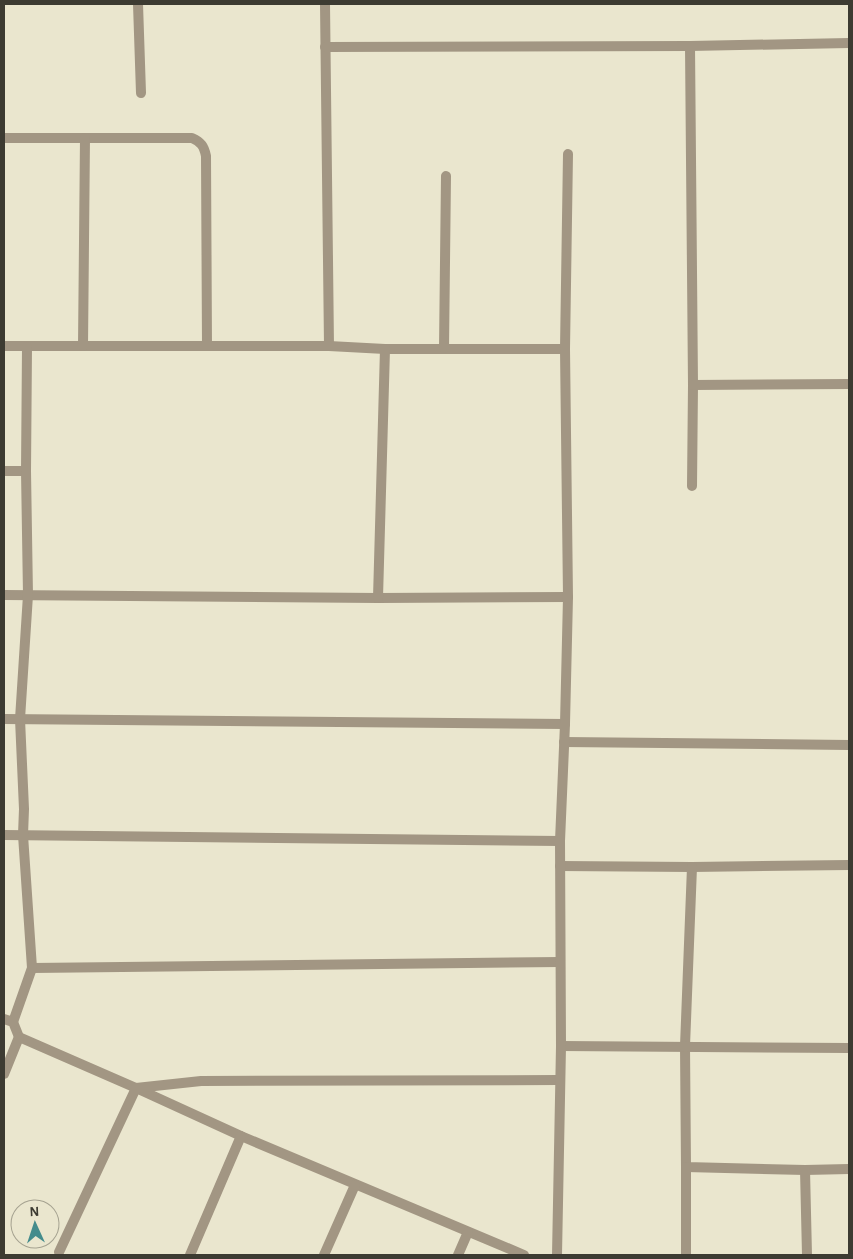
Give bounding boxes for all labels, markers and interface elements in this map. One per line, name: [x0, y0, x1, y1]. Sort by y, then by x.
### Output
north arrow: [10, 1199, 60, 1249]
text: N: [29, 1205, 40, 1219]

